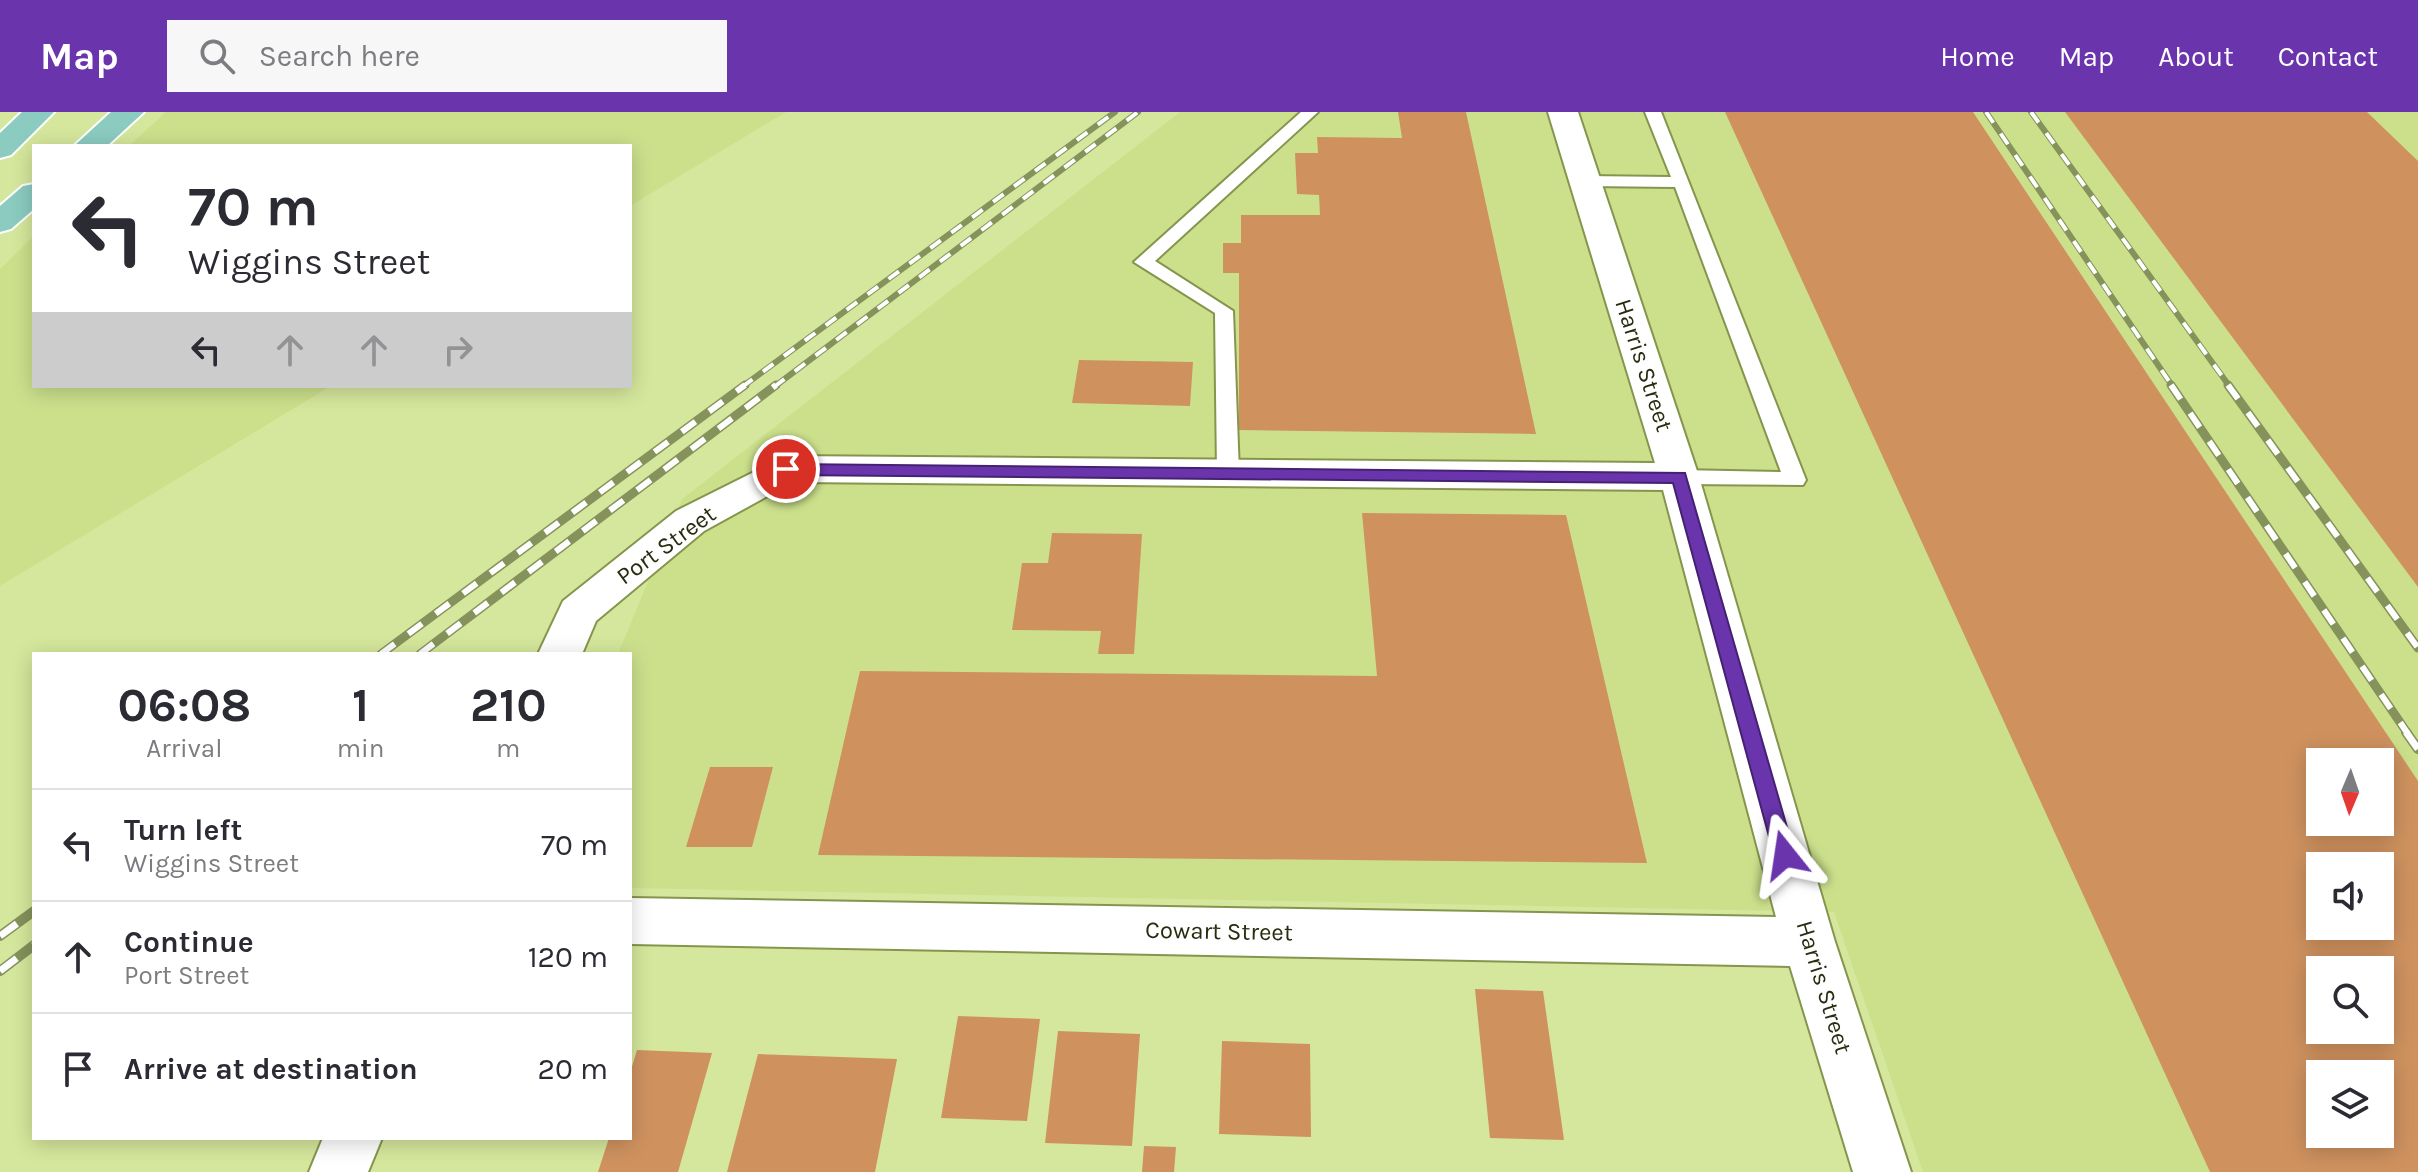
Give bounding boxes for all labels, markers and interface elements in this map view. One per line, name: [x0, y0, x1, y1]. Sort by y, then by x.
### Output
search box: [167, 20, 727, 92]
text: Map: [40, 34, 119, 79]
icon: search: [195, 34, 239, 78]
text: Search here: [259, 38, 420, 74]
text: Home: [1940, 40, 2015, 73]
text: Map: [2059, 40, 2114, 73]
text: About: [2158, 40, 2234, 73]
text: Contact: [2278, 40, 2378, 73]
text: 70 m: [188, 174, 319, 239]
icon: left: [56, 176, 160, 280]
text: Wiggins Street: [188, 241, 430, 283]
street label: Harris Street: [1609, 295, 1679, 435]
icon: left: [184, 328, 228, 372]
icon: ahead: [268, 328, 312, 372]
icon: ahead: [352, 328, 396, 372]
icon: right: [436, 328, 480, 372]
pin: [752, 435, 820, 503]
icon: arrive: [764, 447, 808, 491]
street label: Port Street: [611, 500, 721, 590]
text: 06:08: [117, 677, 251, 733]
text: 1: [352, 677, 369, 733]
text: 210: [470, 677, 547, 733]
text: Arrival: [146, 733, 222, 764]
text: min: [337, 733, 385, 764]
text: m: [496, 733, 520, 764]
north arrow: [2306, 748, 2394, 836]
map controls: [2306, 748, 2394, 1148]
text: Turn left: [124, 812, 242, 848]
position arrow: [1743, 813, 1827, 897]
icon: left: [56, 823, 100, 867]
text: 70 m: [541, 827, 608, 863]
text: Wiggins Street: [124, 848, 299, 879]
button: sound: [2306, 852, 2394, 940]
street label: Cowart Street: [1145, 916, 1293, 946]
street label: Harris Street: [1790, 917, 1858, 1057]
text: Continue: [124, 924, 254, 960]
icon: ahead: [56, 935, 100, 979]
text: 120 m: [528, 939, 608, 975]
button: search: [2306, 956, 2394, 1044]
text: Port Street: [124, 960, 249, 991]
icon: arrive: [56, 1047, 100, 1091]
text: Arrive at destination: [124, 1051, 418, 1087]
text: 20 m: [538, 1051, 608, 1087]
button: layers: [2306, 1060, 2394, 1148]

